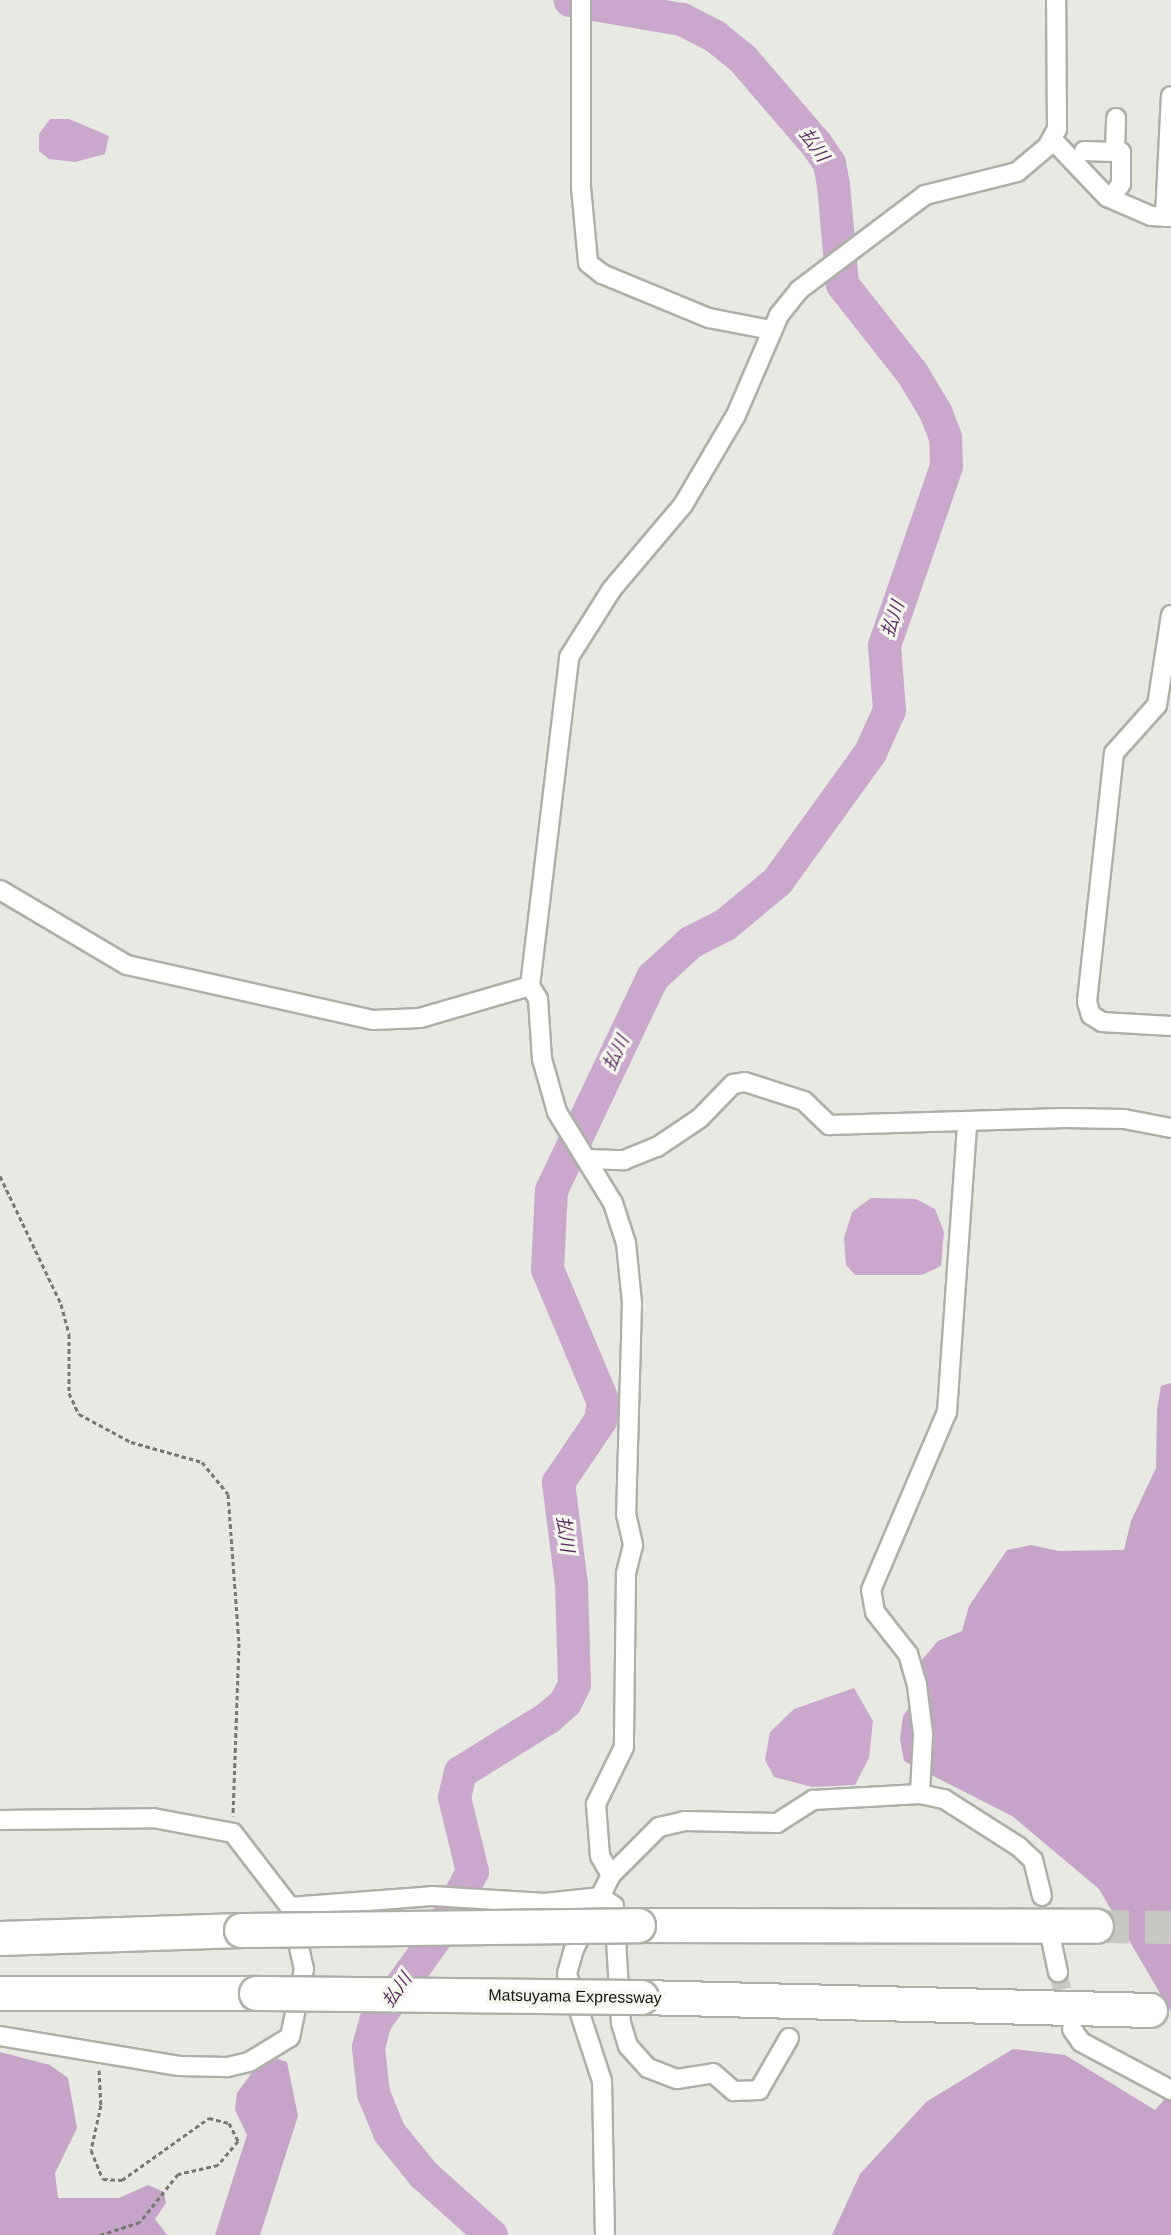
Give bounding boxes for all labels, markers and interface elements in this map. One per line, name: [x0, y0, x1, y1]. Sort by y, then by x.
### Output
water label: 払川: [795, 124, 833, 166]
water label: 払川: [877, 598, 909, 640]
water label: 払川: [598, 1032, 634, 1074]
water label: 払川: [552, 1515, 578, 1553]
water label: 払川: [378, 1969, 416, 2011]
street label: Matsuyama Expressway: [488, 1986, 662, 2008]

